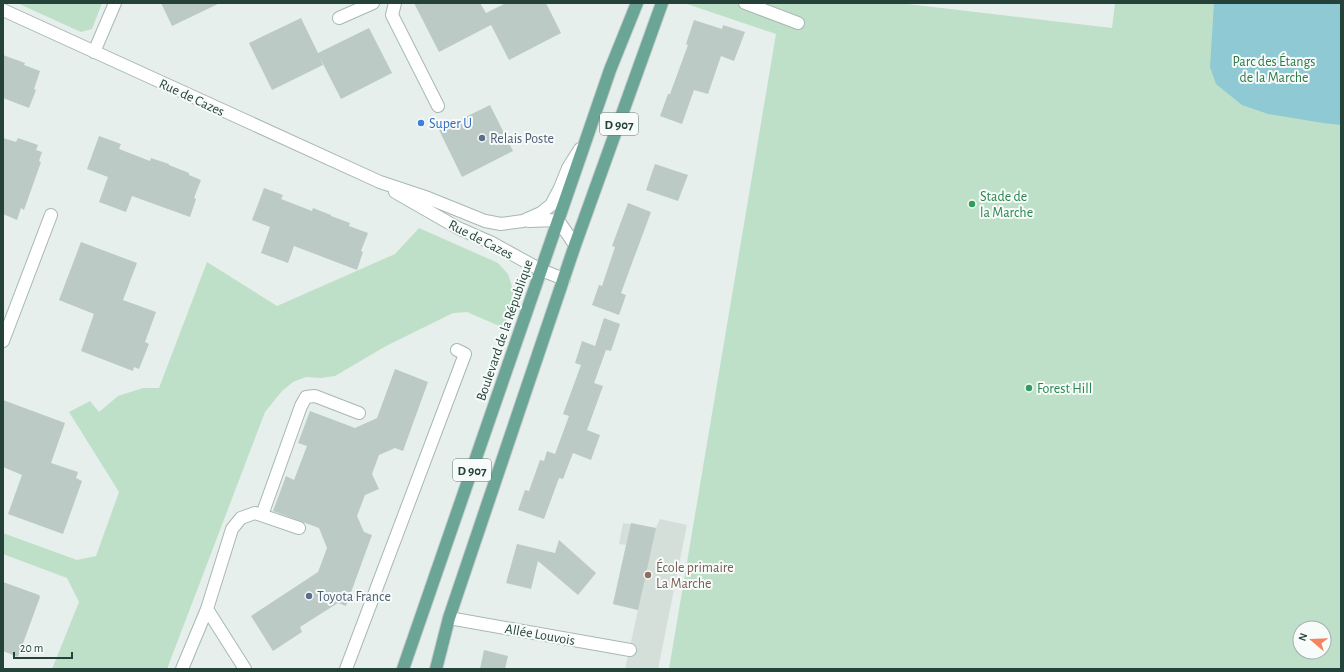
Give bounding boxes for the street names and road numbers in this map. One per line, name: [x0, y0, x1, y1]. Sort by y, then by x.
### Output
street label: Rue de Cazes: [157, 77, 226, 119]
road number: D 907: [600, 113, 638, 135]
street label: Rue de Cazes: [446, 218, 515, 262]
street label: Boulevard de la République: [474, 258, 536, 403]
road number: D 907: [453, 459, 491, 481]
street label: Allée Louvois: [504, 622, 576, 648]

